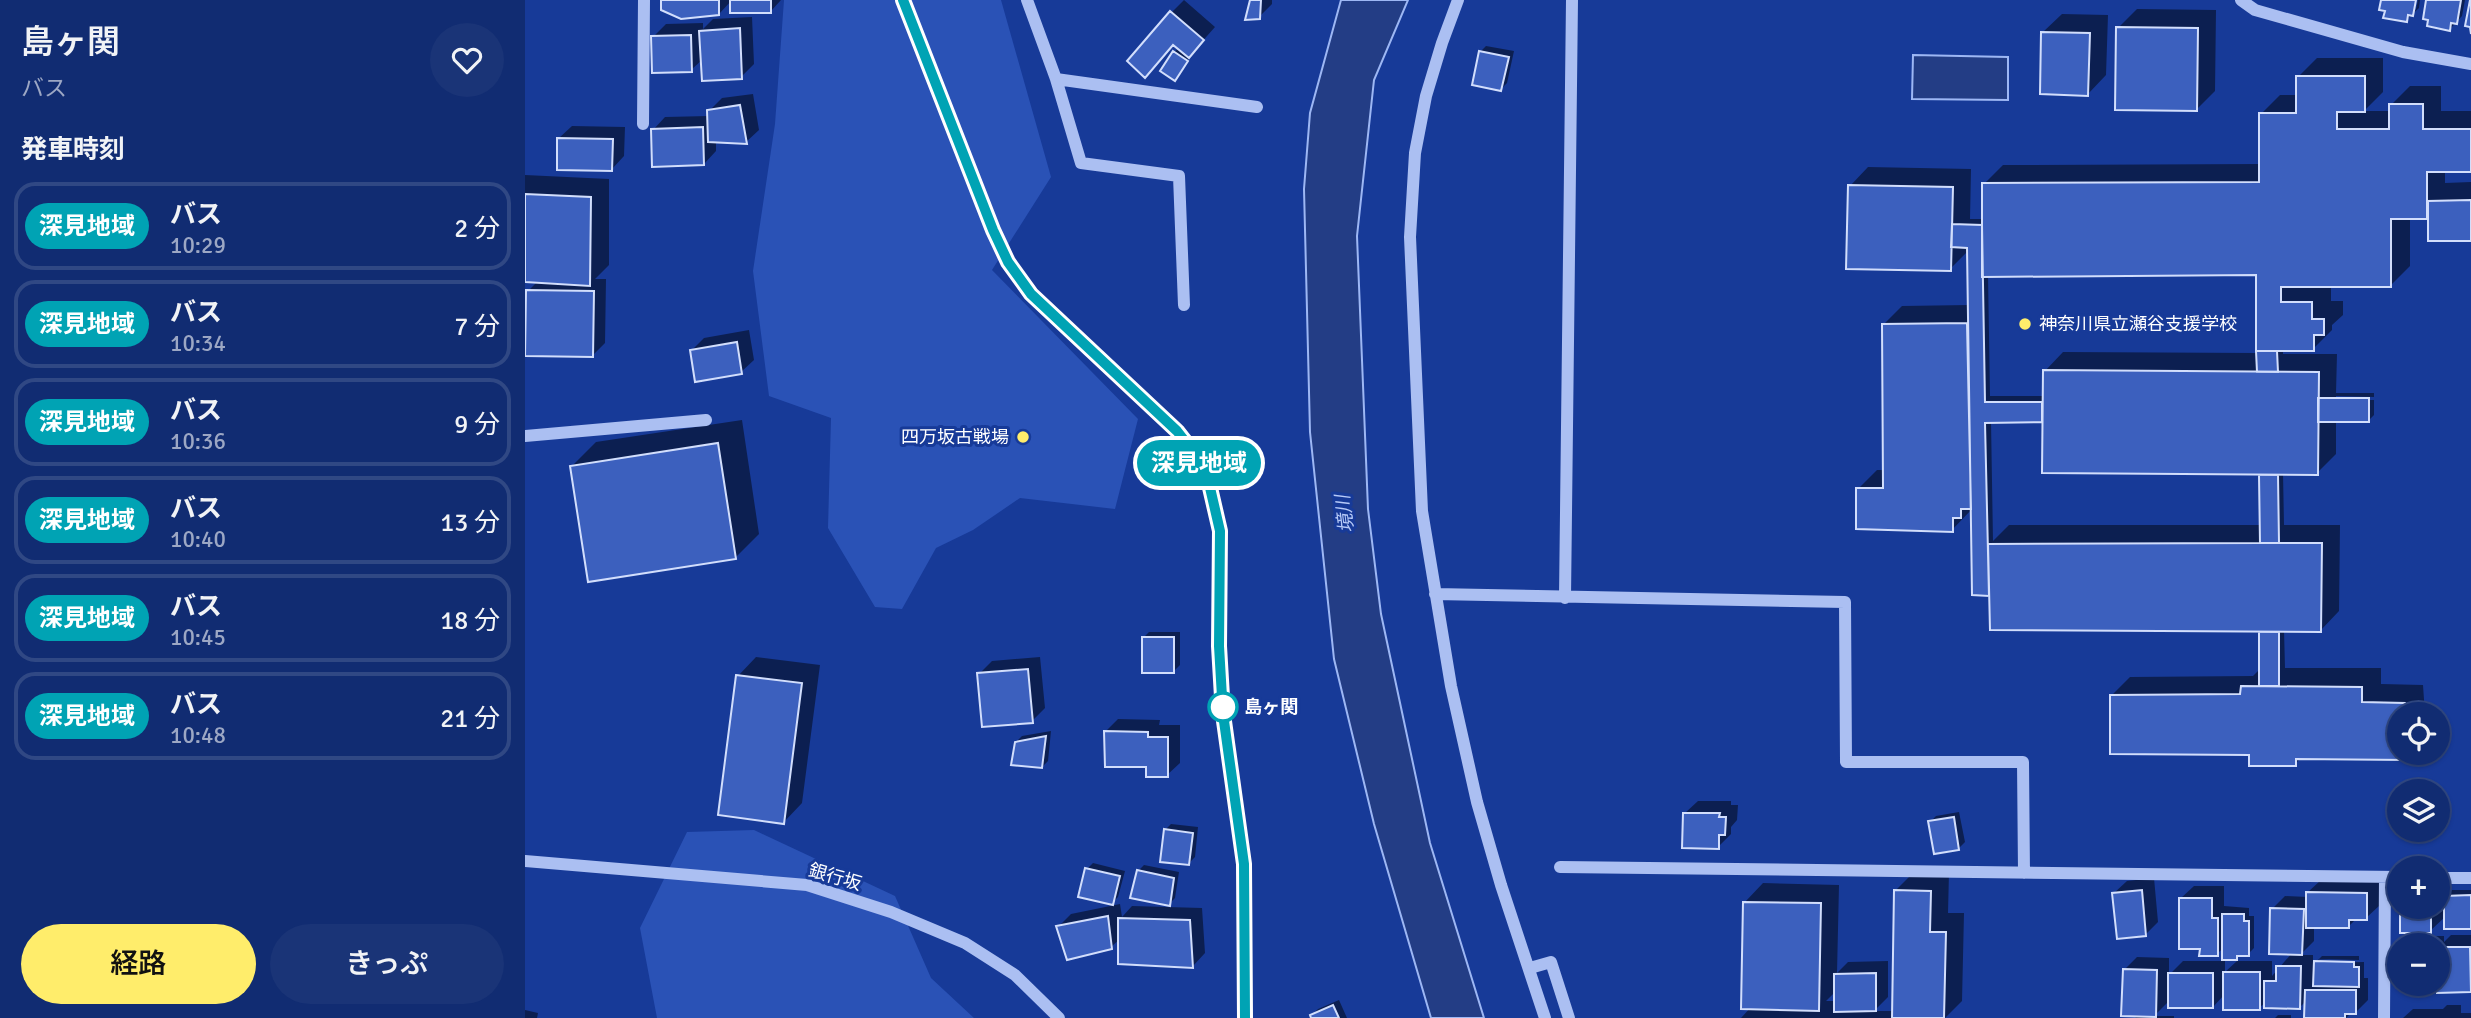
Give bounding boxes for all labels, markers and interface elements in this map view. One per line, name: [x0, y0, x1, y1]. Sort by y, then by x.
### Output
text: 島ヶ関: [21, 22, 120, 63]
button: heart: [430, 23, 504, 97]
text: バス: [21, 74, 67, 103]
text: 発車時刻: [21, 134, 125, 166]
text: バス: [170, 199, 222, 231]
text: 深見地域: [39, 211, 135, 241]
text: 2 分: [454, 213, 500, 245]
text: 10:29: [170, 231, 226, 260]
text: バス: [170, 297, 222, 329]
text: 深見地域: [39, 309, 135, 339]
text: 7 分: [454, 311, 500, 343]
place label: 神奈川県立瀬谷支援学校: [2039, 313, 2237, 335]
marker: 神奈川県立瀬谷支援学校: [2017, 316, 2033, 332]
text: 10:34: [170, 329, 226, 358]
text: バス: [170, 395, 222, 427]
text: 深見地域: [39, 407, 135, 437]
text: 9 分: [454, 409, 500, 441]
place label: 四万坂古戦場: [901, 426, 1009, 448]
text: 10:36: [170, 427, 226, 456]
marker: 四万坂古戦場: [1015, 429, 1031, 445]
line badge: 深見地域: [1150, 440, 1248, 486]
text: 深見地域: [1151, 448, 1247, 478]
water label: 境川: [1331, 492, 1359, 534]
text: バス: [170, 493, 222, 525]
text: 深見地域: [39, 505, 135, 535]
text: 13 分: [440, 507, 500, 539]
text: 10:40: [170, 525, 226, 554]
text: バス: [170, 591, 222, 623]
text: 深見地域: [39, 603, 135, 633]
text: 18 分: [440, 605, 500, 637]
text: 10:45: [170, 623, 226, 652]
text: バス: [170, 689, 222, 721]
marker: 島ヶ関: [1208, 692, 1238, 722]
place label: 島ヶ関: [1244, 696, 1298, 718]
text: 深見地域: [39, 701, 135, 731]
map controls: [2387, 702, 2450, 996]
button: locate: [2387, 702, 2450, 765]
text: 21 分: [440, 703, 500, 735]
text: 10:48: [170, 721, 226, 750]
button: layers: [2387, 779, 2450, 842]
button: +: [2387, 856, 2450, 919]
street label: 銀行坂: [806, 859, 864, 895]
button: 経路: [21, 924, 256, 1004]
button: きっぷ: [270, 924, 504, 1004]
button: −: [2387, 933, 2450, 996]

